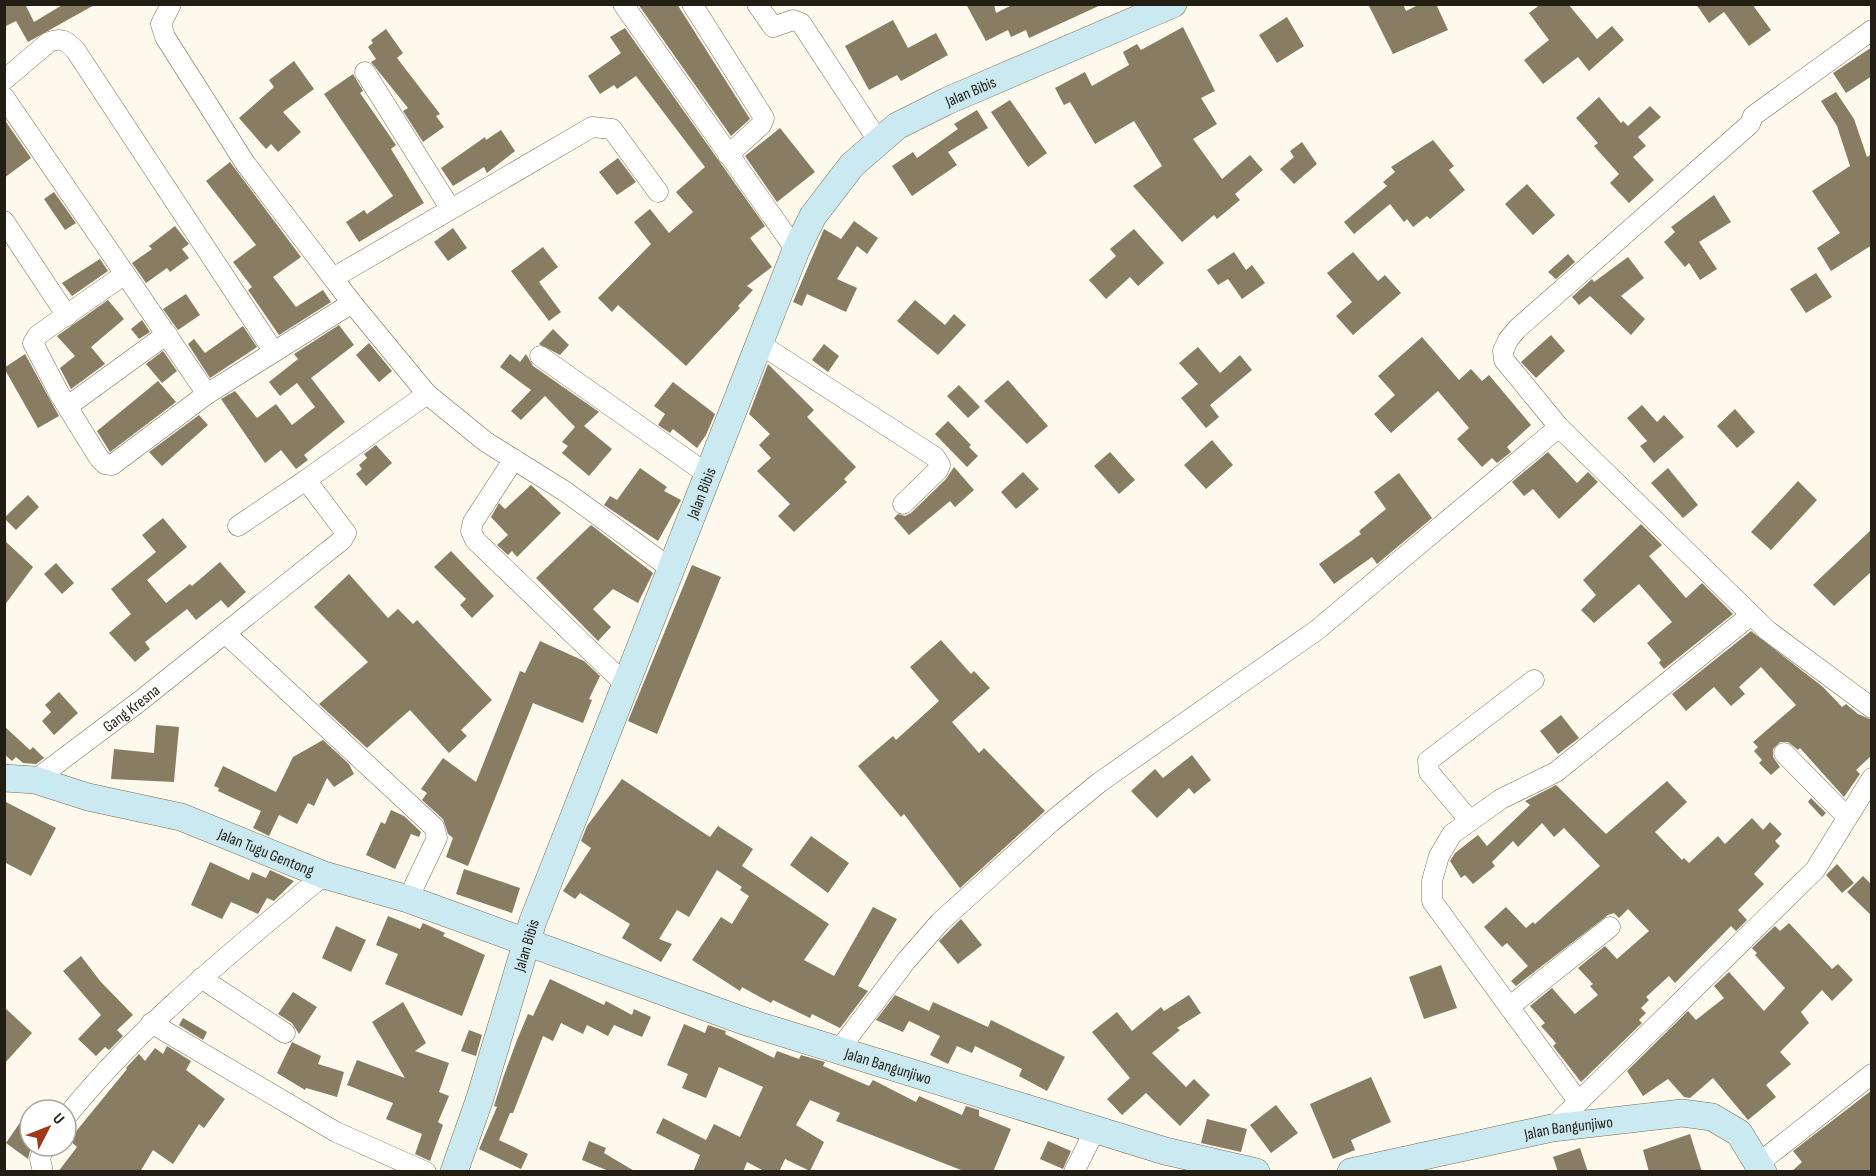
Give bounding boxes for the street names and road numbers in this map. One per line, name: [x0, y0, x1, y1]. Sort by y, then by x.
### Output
street label: Jalan Bibis: [942, 73, 1000, 112]
street label: Jalan Bibis: [683, 465, 721, 523]
street label: Gang Kresna: [99, 681, 164, 737]
street label: Jalan Tugu Gentong: [214, 825, 317, 881]
street label: Jalan Bibis: [510, 917, 544, 975]
street label: Jalan Bangunjiwo: [841, 1044, 933, 1089]
street label: Jalan Bangunjiwo: [1521, 1113, 1614, 1145]

